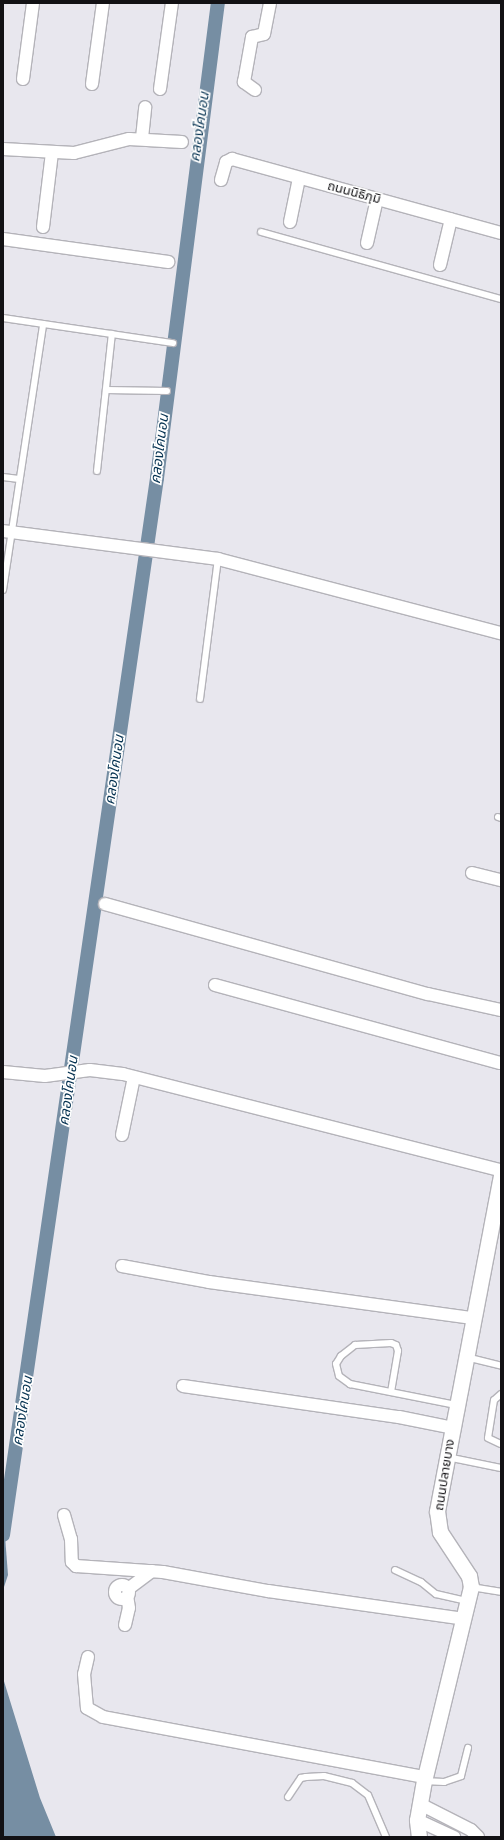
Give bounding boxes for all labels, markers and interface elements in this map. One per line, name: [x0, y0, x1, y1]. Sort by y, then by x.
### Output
water label: คลองโคนอน: [187, 91, 213, 163]
street label: ถนนนิธิภุมิ: [326, 178, 382, 208]
water label: คลองโคนอน: [147, 413, 173, 485]
water label: คลองโคนอน: [102, 734, 128, 806]
water label: คลองโคนอน: [56, 1055, 82, 1127]
water label: คลองโคนอน: [9, 1375, 37, 1447]
street label: ถนนปลายบาง: [432, 1438, 458, 1512]

